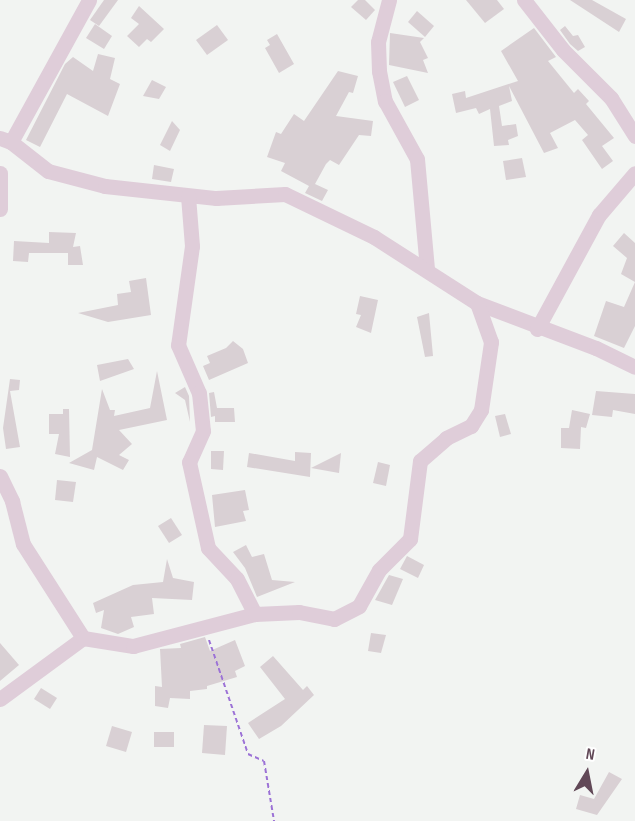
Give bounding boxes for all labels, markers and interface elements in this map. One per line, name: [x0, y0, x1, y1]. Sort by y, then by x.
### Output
north arrow: [557, 743, 617, 803]
text: N: [584, 745, 596, 765]

